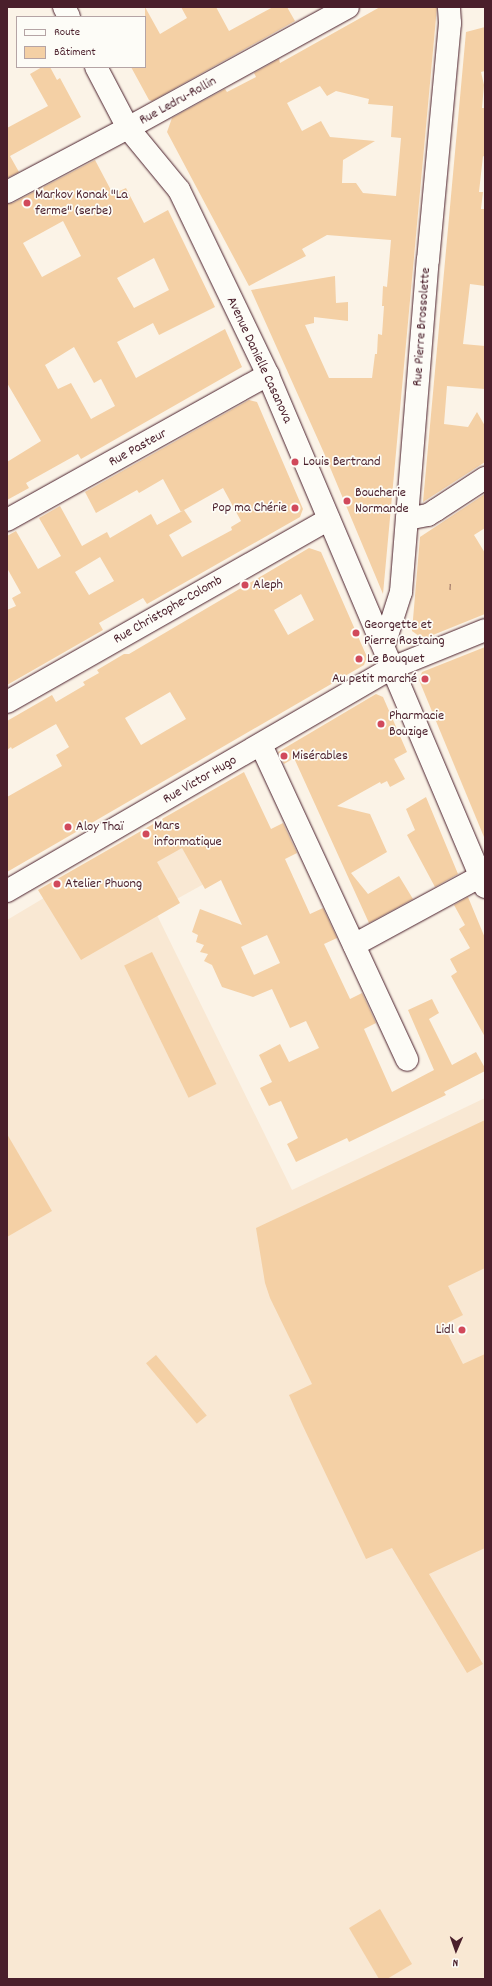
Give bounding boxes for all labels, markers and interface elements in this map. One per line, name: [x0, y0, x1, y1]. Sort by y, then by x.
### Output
legend: [16, 16, 146, 68]
text: Route: [54, 24, 80, 41]
text: Bâtiment: [54, 44, 96, 61]
street label: Rue Ledru-Rollin: [137, 73, 219, 129]
place label: Markov Konak "La ferme" (serbe): [35, 187, 128, 220]
marker: Markov Konak "La ferme" (serbe): [22, 198, 32, 208]
street label: Rue Pierre Brossolette: [409, 267, 435, 387]
street label: Avenue Danielle Casanova: [222, 294, 296, 426]
street label: Rue Pasteur: [106, 425, 170, 471]
place label: Louis Bertrand: [303, 454, 381, 470]
marker: Louis Bertrand: [290, 457, 300, 467]
place label: Boucherie Normande: [355, 485, 409, 518]
marker: Boucherie Normande: [342, 496, 352, 506]
place label: Pop ma Chérie: [212, 500, 287, 516]
marker: Pop ma Chérie: [290, 503, 300, 513]
street label: Rue Christophe-Colomb: [111, 572, 225, 648]
place label: Aleph: [253, 577, 283, 593]
marker: Aleph: [240, 580, 250, 590]
house number: 1: [449, 581, 451, 595]
place label: Georgette et Pierre Rostaing: [364, 617, 445, 650]
marker: Georgette et Pierre Rostaing: [351, 628, 361, 638]
place label: Le Bouquet: [367, 651, 425, 667]
marker: Le Bouquet: [354, 654, 364, 664]
place label: Au petit marché: [332, 671, 417, 687]
marker: Au petit marché: [420, 674, 430, 684]
place label: Pharmacie Bouzige: [389, 708, 444, 740]
marker: Pharmacie Bouzige: [376, 719, 386, 729]
place label: Misérables: [292, 748, 348, 764]
marker: Misérables: [279, 751, 289, 761]
street label: Rue Victor Hugo: [160, 752, 240, 808]
place label: Mars informatique: [154, 818, 222, 850]
place label: Aloy Thaï: [76, 819, 123, 835]
marker: Aloy Thaï: [63, 822, 73, 832]
marker: Mars informatique: [141, 829, 151, 839]
place label: Atelier Phuong: [65, 876, 142, 892]
marker: Atelier Phuong: [52, 879, 62, 889]
place label: Lidl: [436, 1322, 454, 1338]
marker: Lidl: [457, 1325, 467, 1335]
north arrow: [436, 1930, 476, 1970]
text: N: [453, 1954, 459, 1970]

